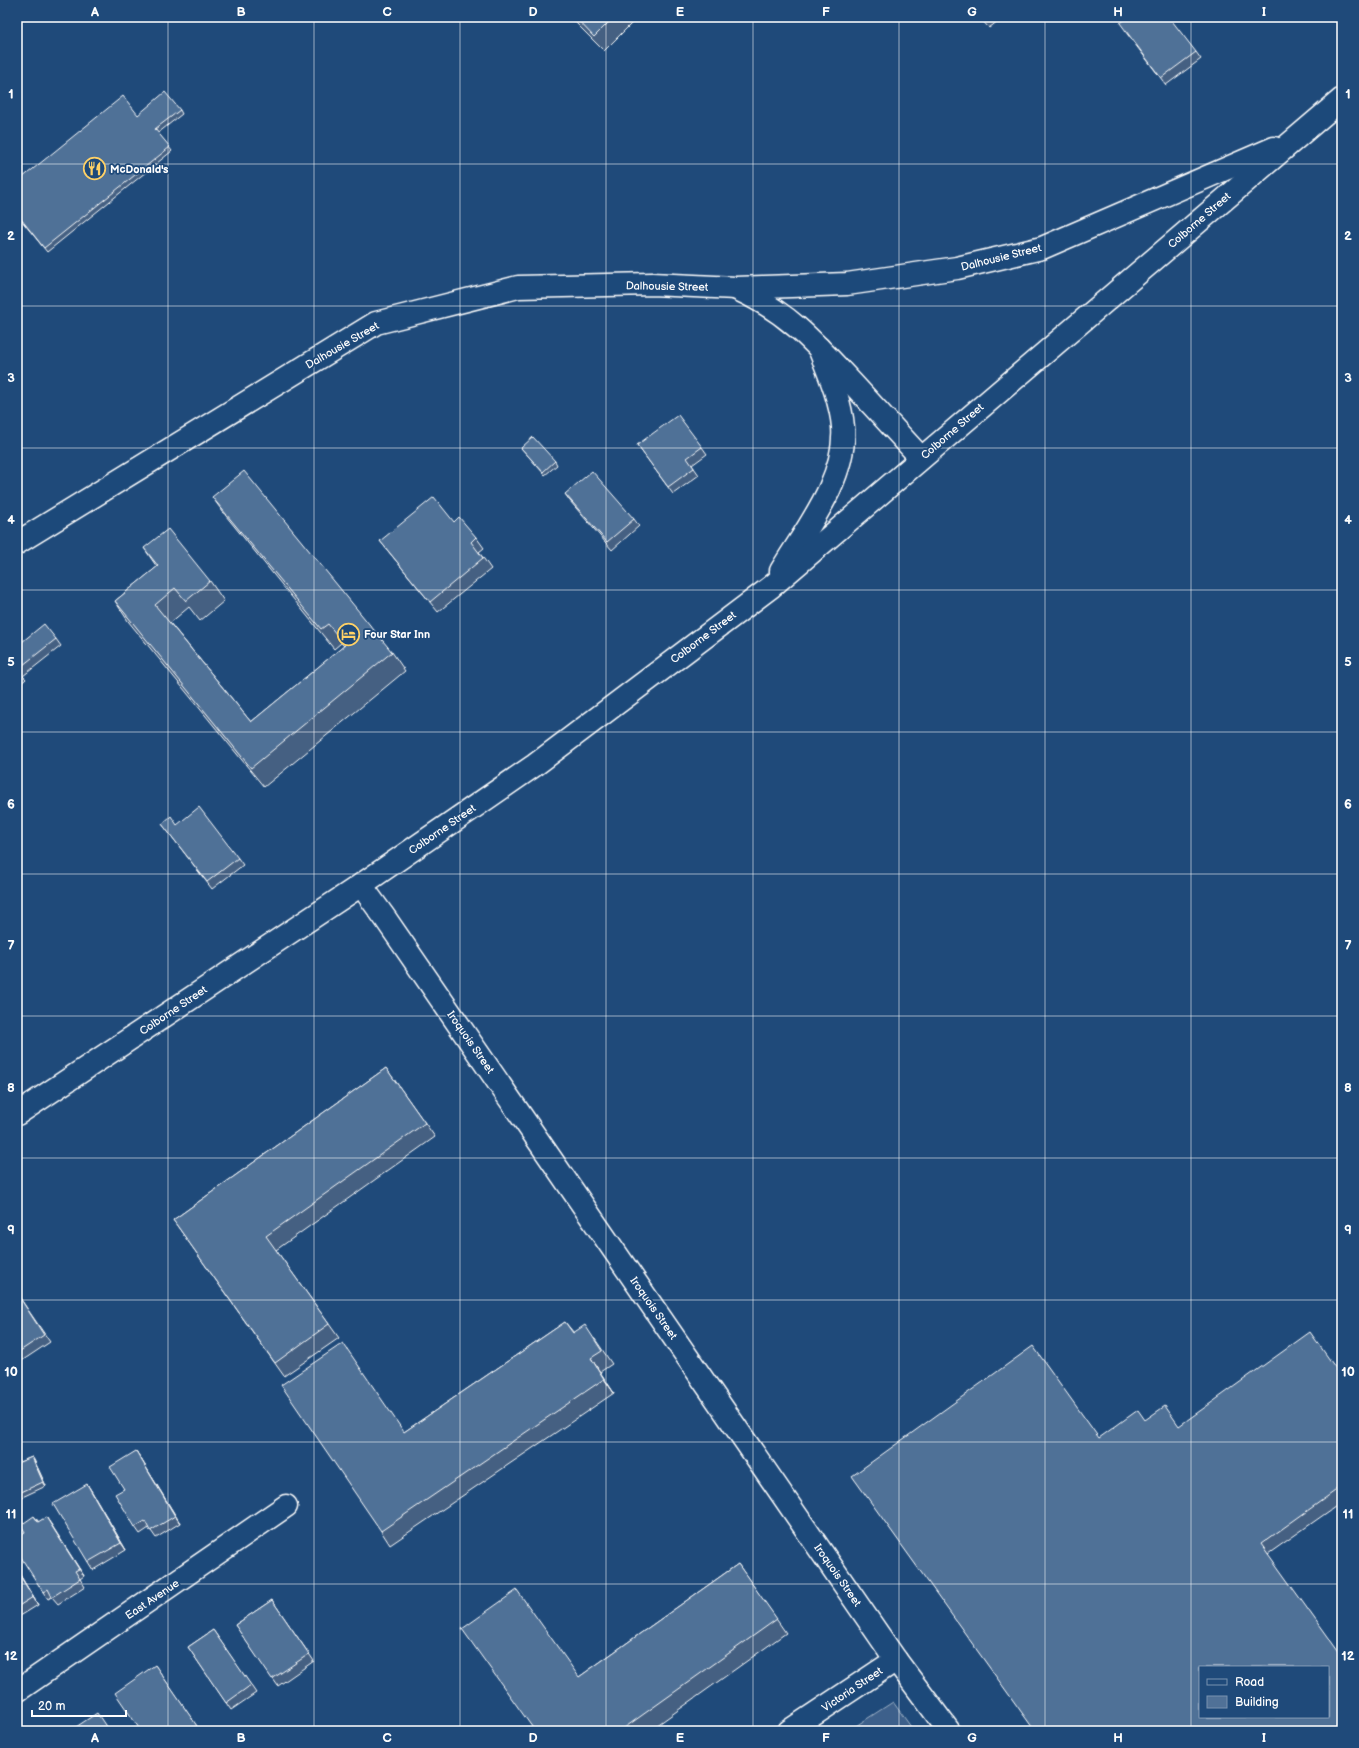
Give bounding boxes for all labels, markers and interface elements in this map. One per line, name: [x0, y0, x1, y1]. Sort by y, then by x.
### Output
text: A: [90, 4, 99, 20]
text: B: [236, 4, 246, 20]
text: C: [382, 4, 392, 20]
text: D: [528, 4, 538, 20]
text: E: [676, 4, 685, 20]
text: F: [822, 4, 830, 20]
text: G: [967, 4, 977, 20]
text: H: [1113, 4, 1123, 20]
text: I: [1262, 4, 1266, 20]
text: 1: [8, 86, 14, 102]
text: 1: [1345, 86, 1351, 102]
restaurant icon: McDonald's: [82, 156, 108, 182]
place label: McDonald's: [110, 163, 169, 176]
street label: Colborne Street: [1165, 189, 1234, 251]
text: 2: [7, 228, 15, 244]
text: 2: [1344, 228, 1352, 244]
street label: Dalhousie Street: [960, 241, 1043, 274]
street label: Dalhousie Street: [626, 279, 709, 294]
street label: Dalhousie Street: [303, 319, 382, 372]
text: 3: [7, 370, 15, 386]
text: 3: [1344, 370, 1352, 386]
street label: Colborne Street: [918, 400, 987, 462]
text: 4: [7, 512, 15, 528]
text: 4: [1344, 512, 1352, 528]
street label: Colborne Street: [668, 608, 739, 666]
hotel icon: Four Star Inn: [335, 621, 361, 647]
place label: Four Star Inn: [364, 628, 430, 641]
text: 5: [7, 654, 15, 670]
text: 5: [1344, 654, 1352, 670]
text: 6: [7, 796, 15, 812]
text: 6: [1344, 796, 1352, 812]
street label: Colborne Street: [406, 801, 479, 857]
text: 7: [7, 938, 15, 954]
text: 7: [1344, 938, 1352, 954]
street label: Colborne Street: [137, 983, 210, 1038]
street label: Iroquois Street: [444, 1009, 497, 1076]
text: 8: [7, 1080, 15, 1096]
text: 8: [1344, 1080, 1352, 1096]
text: 9: [7, 1222, 15, 1238]
text: 9: [1344, 1222, 1352, 1238]
street label: Iroquois Street: [627, 1275, 680, 1342]
text: 10: [4, 1364, 18, 1380]
text: 10: [1341, 1364, 1355, 1380]
text: 11: [6, 1506, 16, 1522]
text: 11: [1343, 1506, 1353, 1522]
street label: Iroquois Street: [811, 1542, 864, 1609]
street label: East Avenue: [123, 1576, 182, 1622]
text: 12: [4, 1648, 18, 1664]
text: 12: [1341, 1648, 1355, 1664]
street label: Victoria Street: [820, 1664, 886, 1714]
legend: [1199, 1666, 1329, 1718]
text: Road: [1235, 1675, 1264, 1690]
scale bar: [32, 1692, 126, 1718]
text: Building: [1235, 1695, 1279, 1710]
text: 20 m: [38, 1699, 65, 1714]
text: A: [90, 1730, 99, 1746]
text: B: [236, 1730, 246, 1746]
text: C: [382, 1730, 392, 1746]
text: D: [528, 1730, 538, 1746]
text: E: [676, 1730, 685, 1746]
text: F: [822, 1730, 830, 1746]
text: G: [967, 1730, 977, 1746]
text: H: [1113, 1730, 1123, 1746]
text: I: [1262, 1730, 1266, 1746]

